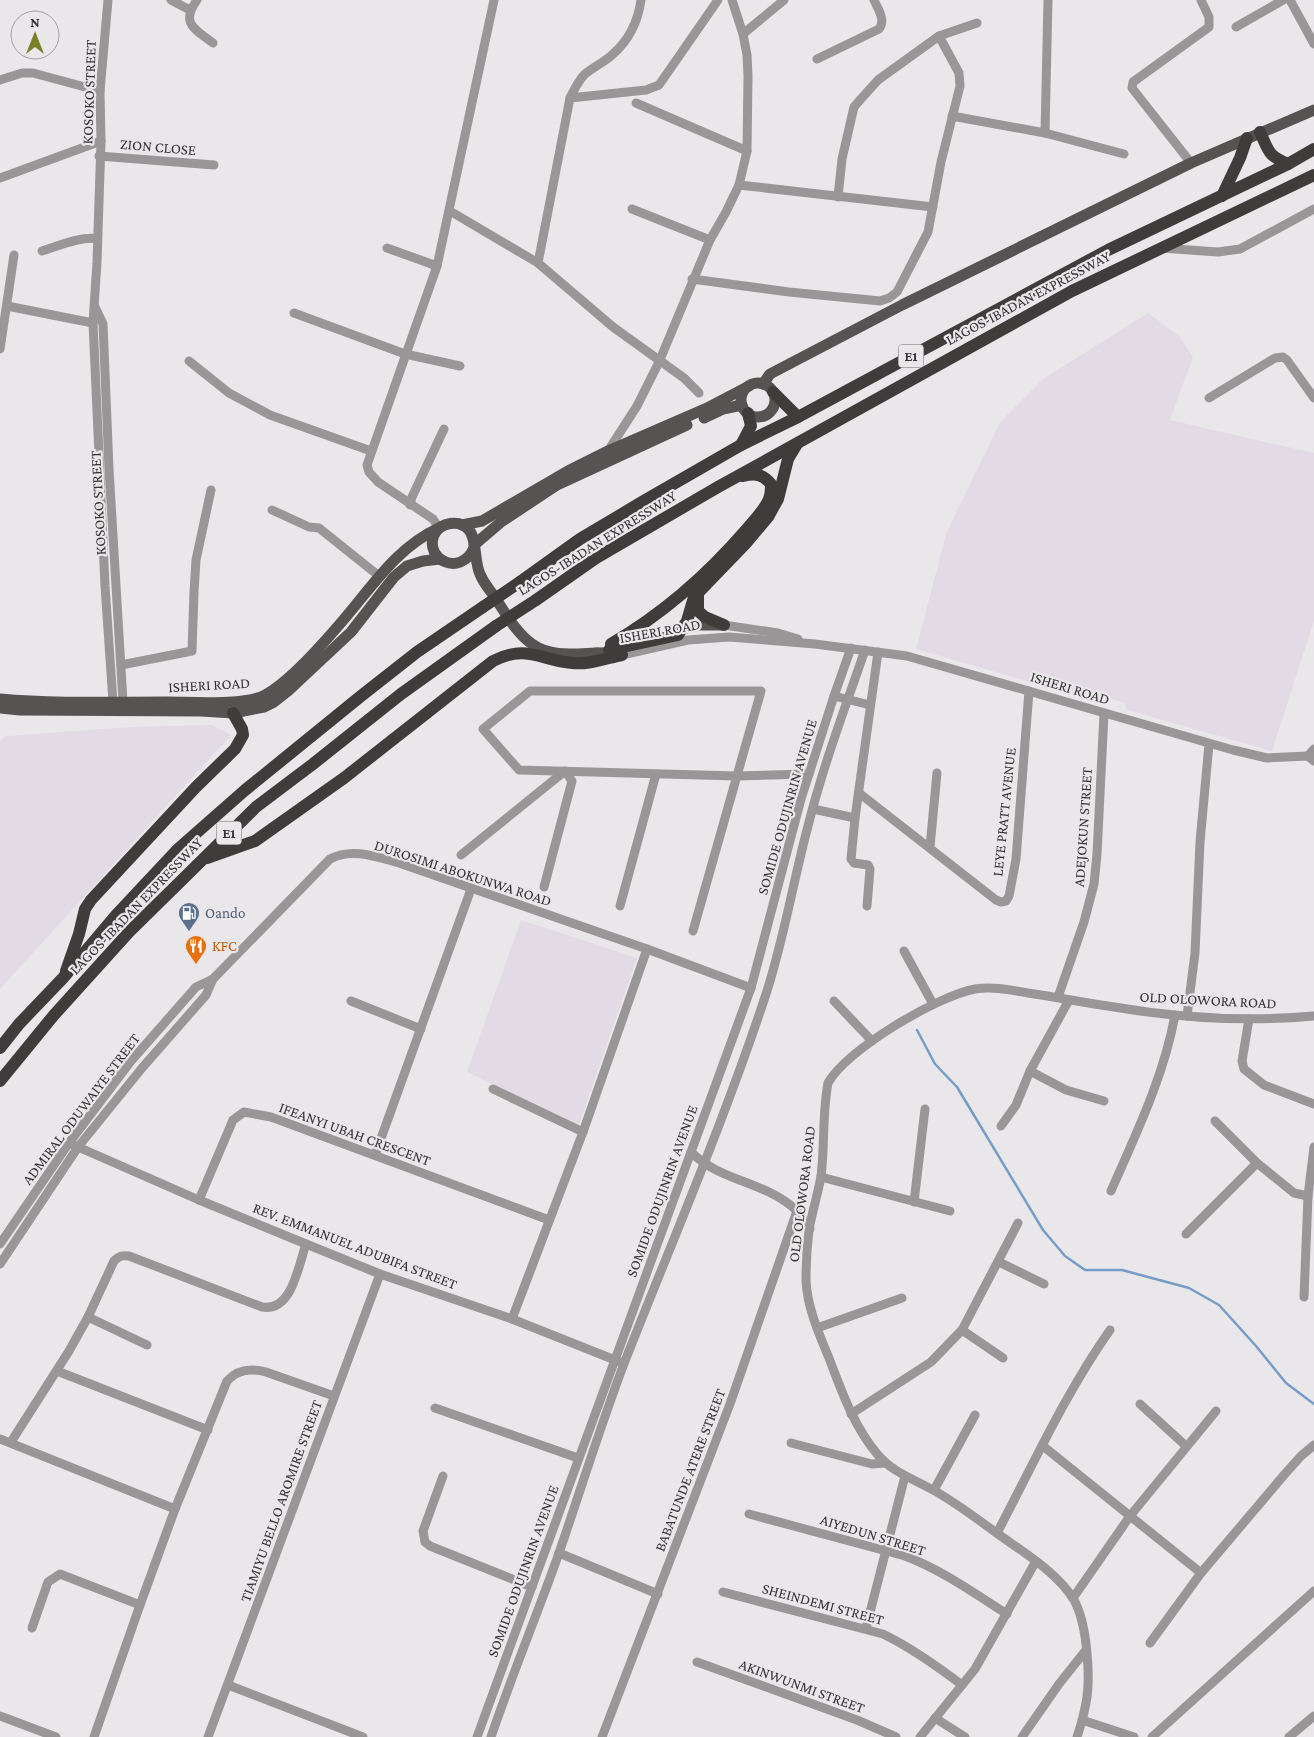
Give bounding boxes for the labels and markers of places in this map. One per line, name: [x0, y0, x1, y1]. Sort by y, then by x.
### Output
fuel station icon: Oando: [177, 901, 201, 932]
place label: Oando: [205, 905, 245, 921]
restaurant icon: KFC: [184, 934, 208, 965]
place label: KFC: [212, 938, 237, 954]

